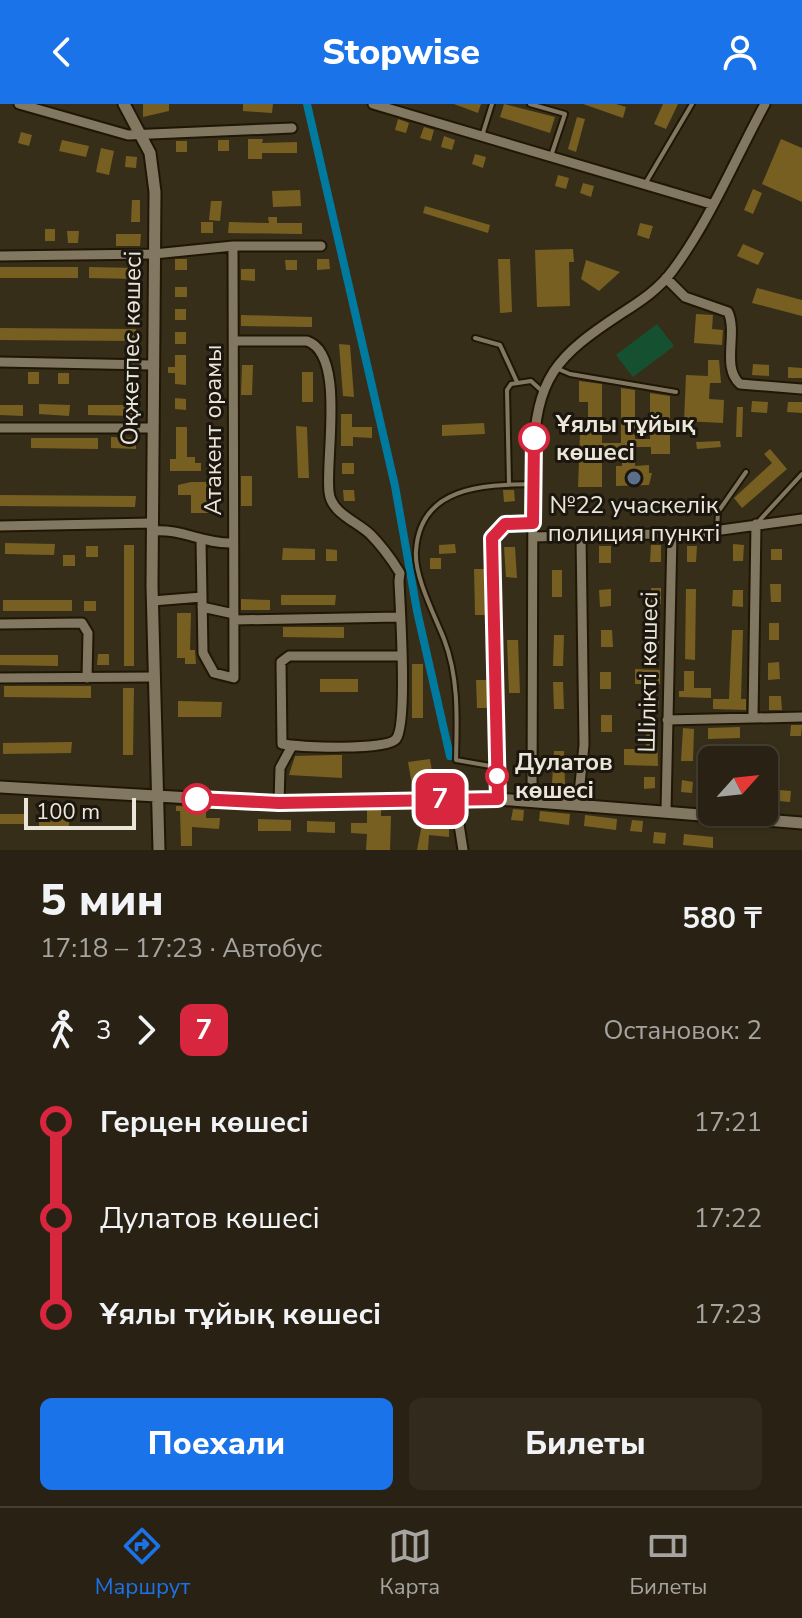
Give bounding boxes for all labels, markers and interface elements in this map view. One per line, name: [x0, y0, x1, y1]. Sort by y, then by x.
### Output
text: Stopwise: [322, 28, 480, 77]
icon: back: [40, 30, 84, 74]
icon: person: [718, 30, 762, 74]
street label: Оқжетпес көшесі: [113, 250, 149, 446]
street label: Атакент орамы: [197, 345, 229, 516]
place label: Ұялы тұйық көшесі: [555, 408, 696, 468]
marker: Ұялы тұйық көшесі: [519, 423, 549, 453]
marker: №22 учаскелік полиция пункті: [625, 469, 643, 487]
place label: №22 учаскелік полиция пункті: [548, 489, 720, 549]
street label: Шілікті көшесі: [631, 591, 665, 753]
place label: Дулатов көшесі: [515, 746, 613, 806]
north arrow: [698, 746, 778, 826]
map controls: [698, 746, 778, 826]
marker: Дулатов көшесі: [486, 765, 508, 787]
line badge: 7: [414, 773, 466, 825]
text: 7: [432, 780, 448, 818]
unlabelled marker: [182, 784, 212, 814]
scale bar: [24, 794, 136, 830]
text: 100 m: [36, 797, 100, 827]
text: 5 мин: [40, 871, 164, 931]
text: 580 ₸: [682, 898, 762, 939]
text: 17:18 – 17:23 · Автобус: [40, 931, 322, 966]
icon: walk: [40, 1008, 84, 1052]
icon: forward: [124, 1008, 168, 1052]
text: 7: [196, 1011, 212, 1049]
text: 3: [96, 1013, 112, 1048]
text: Остановок: 2: [603, 1013, 762, 1048]
text: Герцен көшесі: [100, 1102, 309, 1143]
text: 17:21: [694, 1105, 762, 1140]
text: Дулатов көшесі: [100, 1198, 320, 1239]
text: 17:22: [694, 1201, 762, 1236]
text: Ұялы тұйық көшесі: [100, 1294, 381, 1335]
text: 17:23: [694, 1297, 762, 1332]
button: Поехали: [40, 1398, 393, 1490]
button: Билеты: [409, 1398, 762, 1490]
tab: Маршрут: [95, 1524, 190, 1602]
tab: Карта: [380, 1524, 440, 1602]
tab: Билеты: [630, 1524, 707, 1602]

